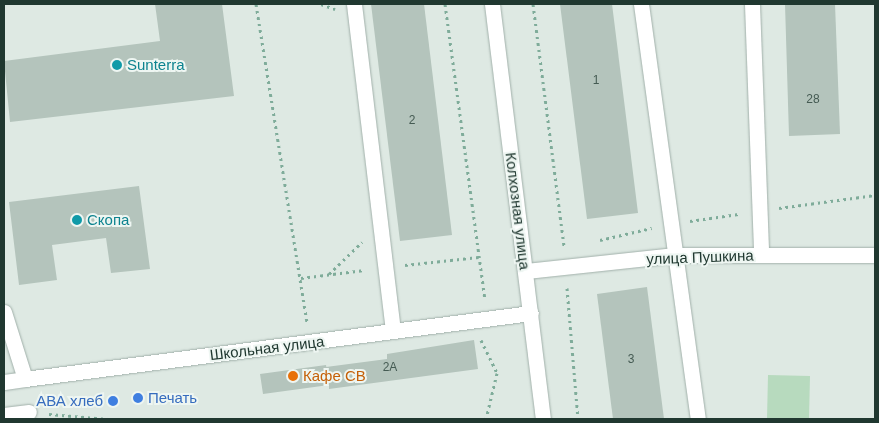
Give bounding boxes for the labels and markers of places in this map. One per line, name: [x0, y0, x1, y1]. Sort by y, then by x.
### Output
place label: Sunterra: [127, 56, 185, 74]
marker: Sunterra: [111, 59, 123, 71]
place label: Скопа: [87, 211, 129, 229]
marker: Скопа: [71, 214, 83, 226]
place label: Кафе СВ: [303, 367, 366, 385]
marker: Кафе СВ: [287, 370, 299, 382]
place label: Печать: [148, 389, 197, 407]
place label: АВА хлеб: [36, 392, 103, 410]
marker: Печать: [132, 392, 144, 404]
marker: АВА хлеб: [107, 395, 119, 407]

